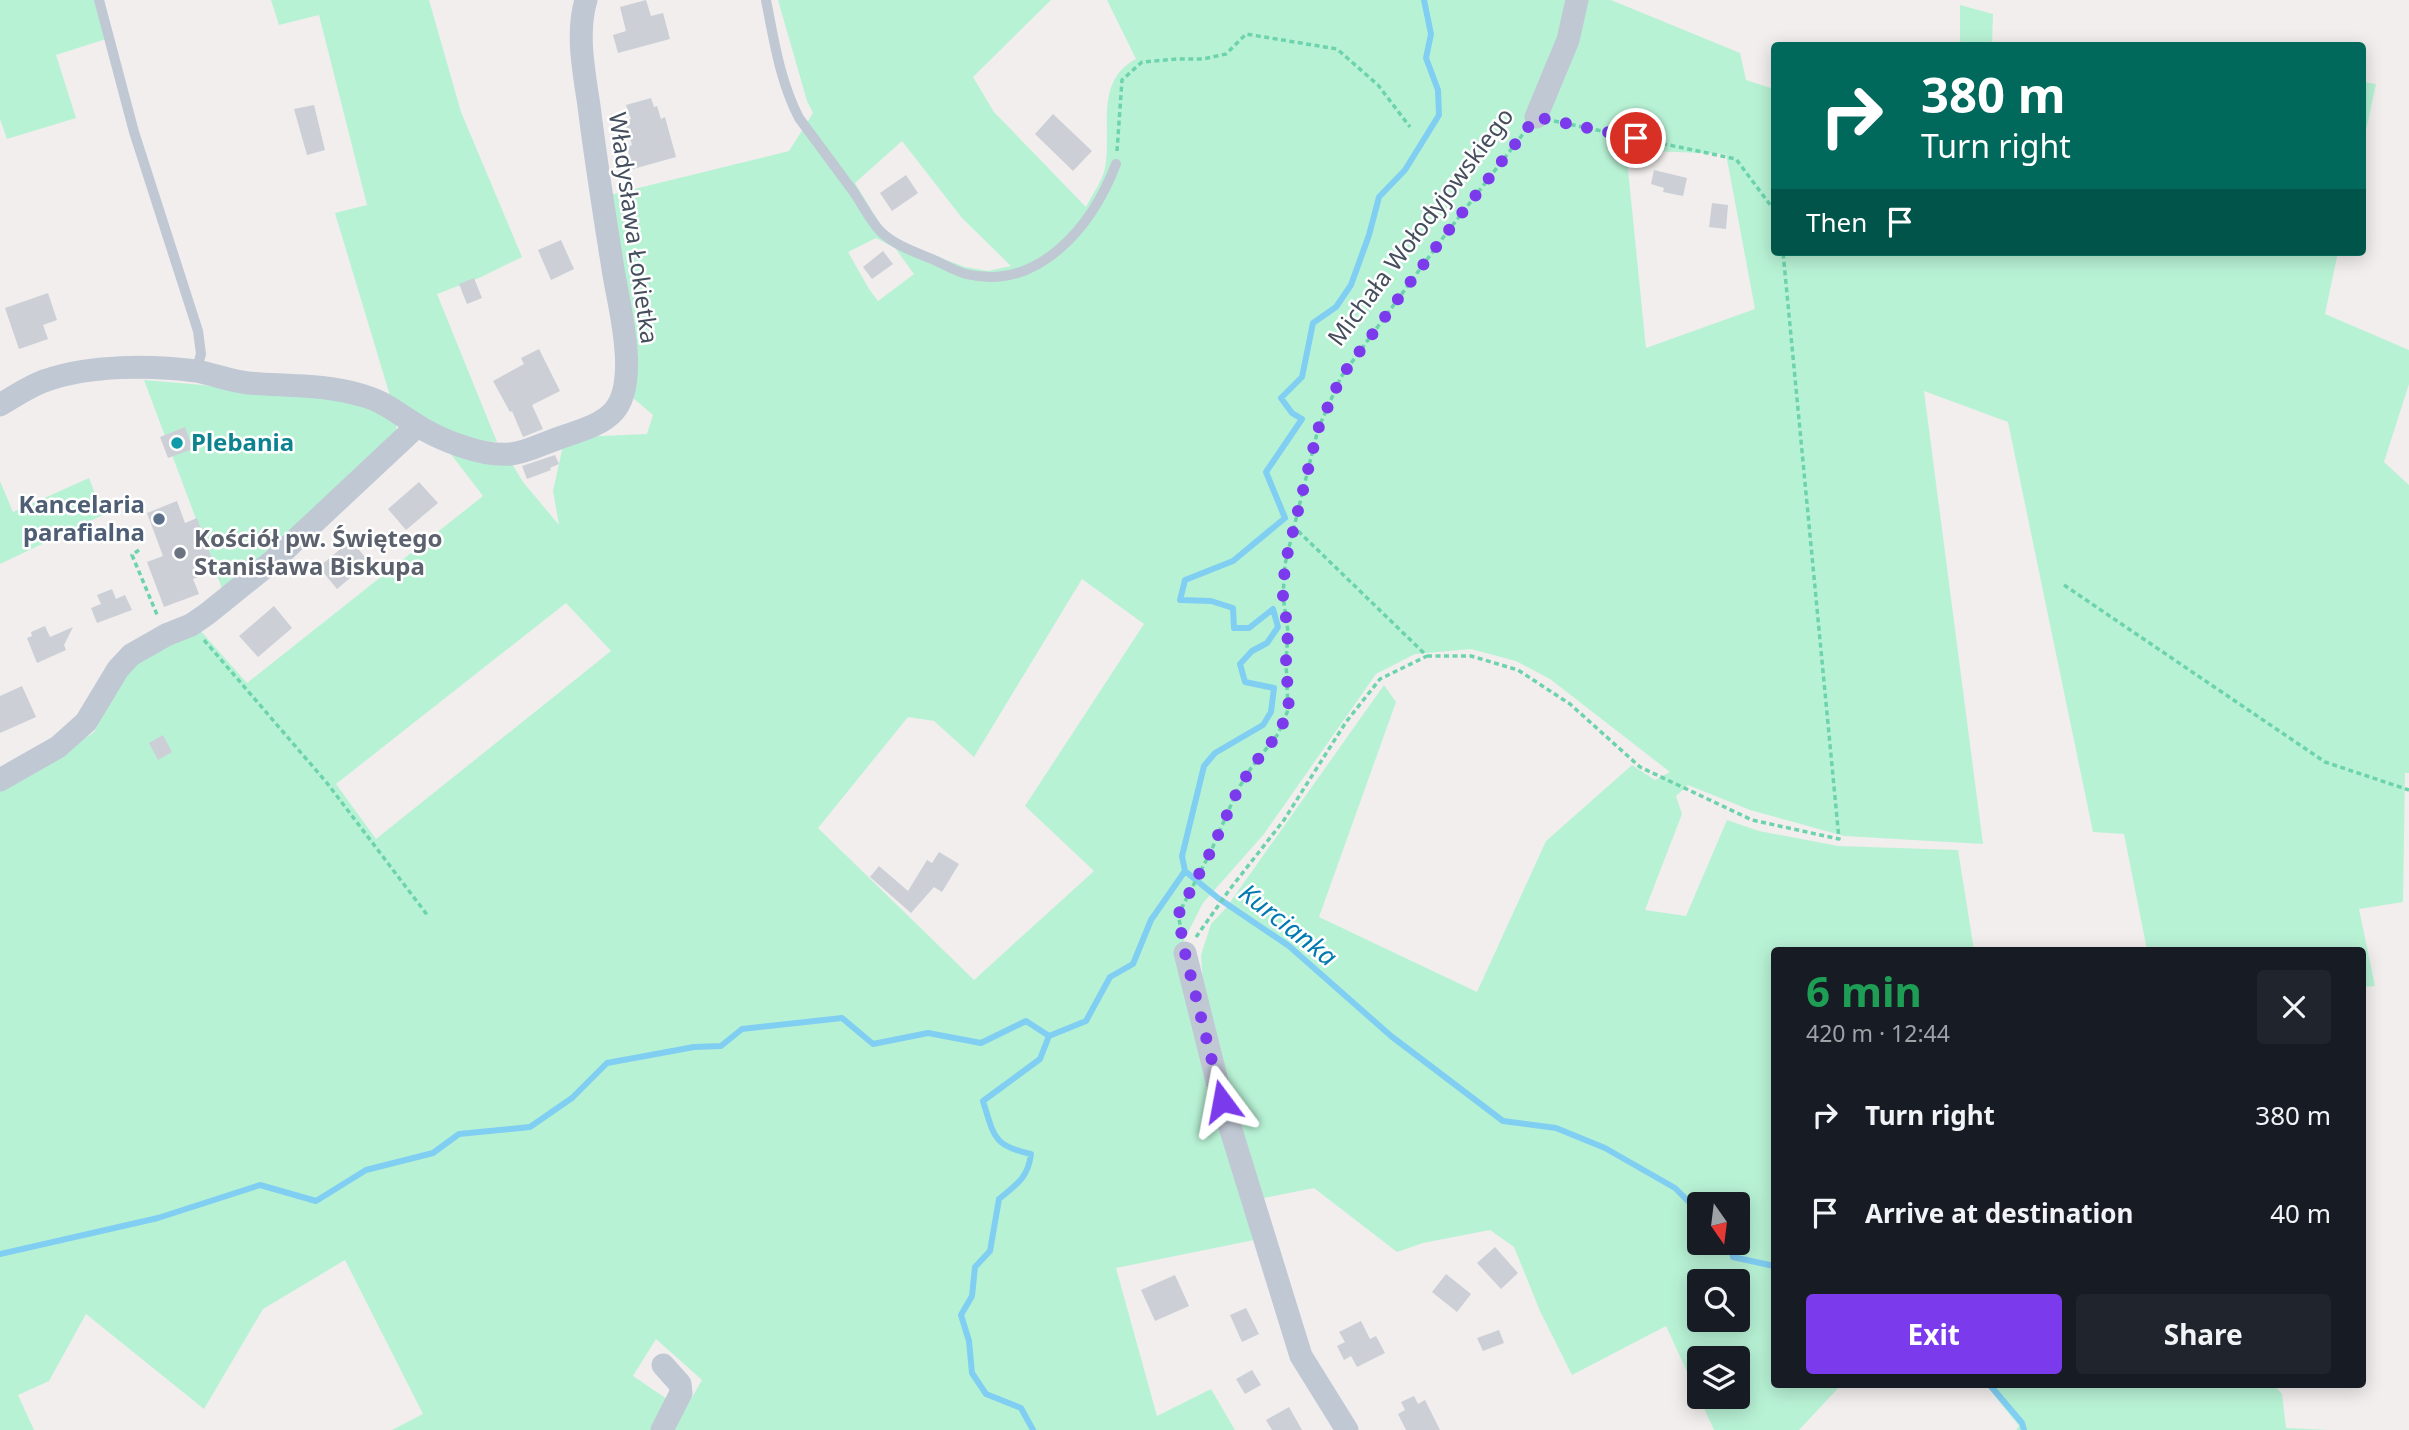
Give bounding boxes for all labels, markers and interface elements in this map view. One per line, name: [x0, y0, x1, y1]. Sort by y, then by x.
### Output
text: 380 m: [1921, 61, 2066, 127]
icon: right: [1806, 70, 1897, 161]
street label: Michała Wołodyjowskiego: [1319, 100, 1520, 352]
pin: [1606, 108, 1666, 168]
street label: Władysława Łokietka: [602, 110, 667, 346]
icon: arrive: [1617, 119, 1655, 157]
text: Turn right: [1921, 124, 2071, 167]
icon: arrive: [1881, 203, 1919, 241]
text: Then: [1806, 204, 1867, 240]
place label: Plebania: [191, 425, 294, 458]
marker: Plebania: [169, 435, 185, 451]
place label: Kancelaria parafialna: [19, 487, 145, 548]
marker: Kancelaria parafialna: [151, 511, 167, 527]
place label: Kościół pw. Świętego Stanisława Biskupa: [194, 521, 442, 582]
marker: Kościół pw. Świętego Stanisława Biskupa: [172, 545, 188, 561]
water label: Kurcianka: [1232, 874, 1345, 974]
text: 6 min: [1806, 962, 1922, 1019]
button: close: [2257, 970, 2331, 1044]
text: 420 m · 12:44: [1806, 1017, 1950, 1049]
position arrow: [1185, 1064, 1259, 1138]
icon: right: [1806, 1096, 1844, 1134]
text: Turn right: [1865, 1097, 1995, 1133]
text: 380 m: [2255, 1097, 2331, 1133]
north arrow: [1687, 1192, 1750, 1255]
map controls: [1687, 1192, 1750, 1409]
icon: arrive: [1806, 1194, 1844, 1232]
text: Arrive at destination: [1865, 1195, 2134, 1231]
text: 40 m: [2270, 1195, 2331, 1231]
button: search: [1687, 1269, 1750, 1332]
button: Exit: [1806, 1294, 2062, 1374]
button: Share: [2076, 1294, 2331, 1374]
button: layers: [1687, 1346, 1750, 1409]

